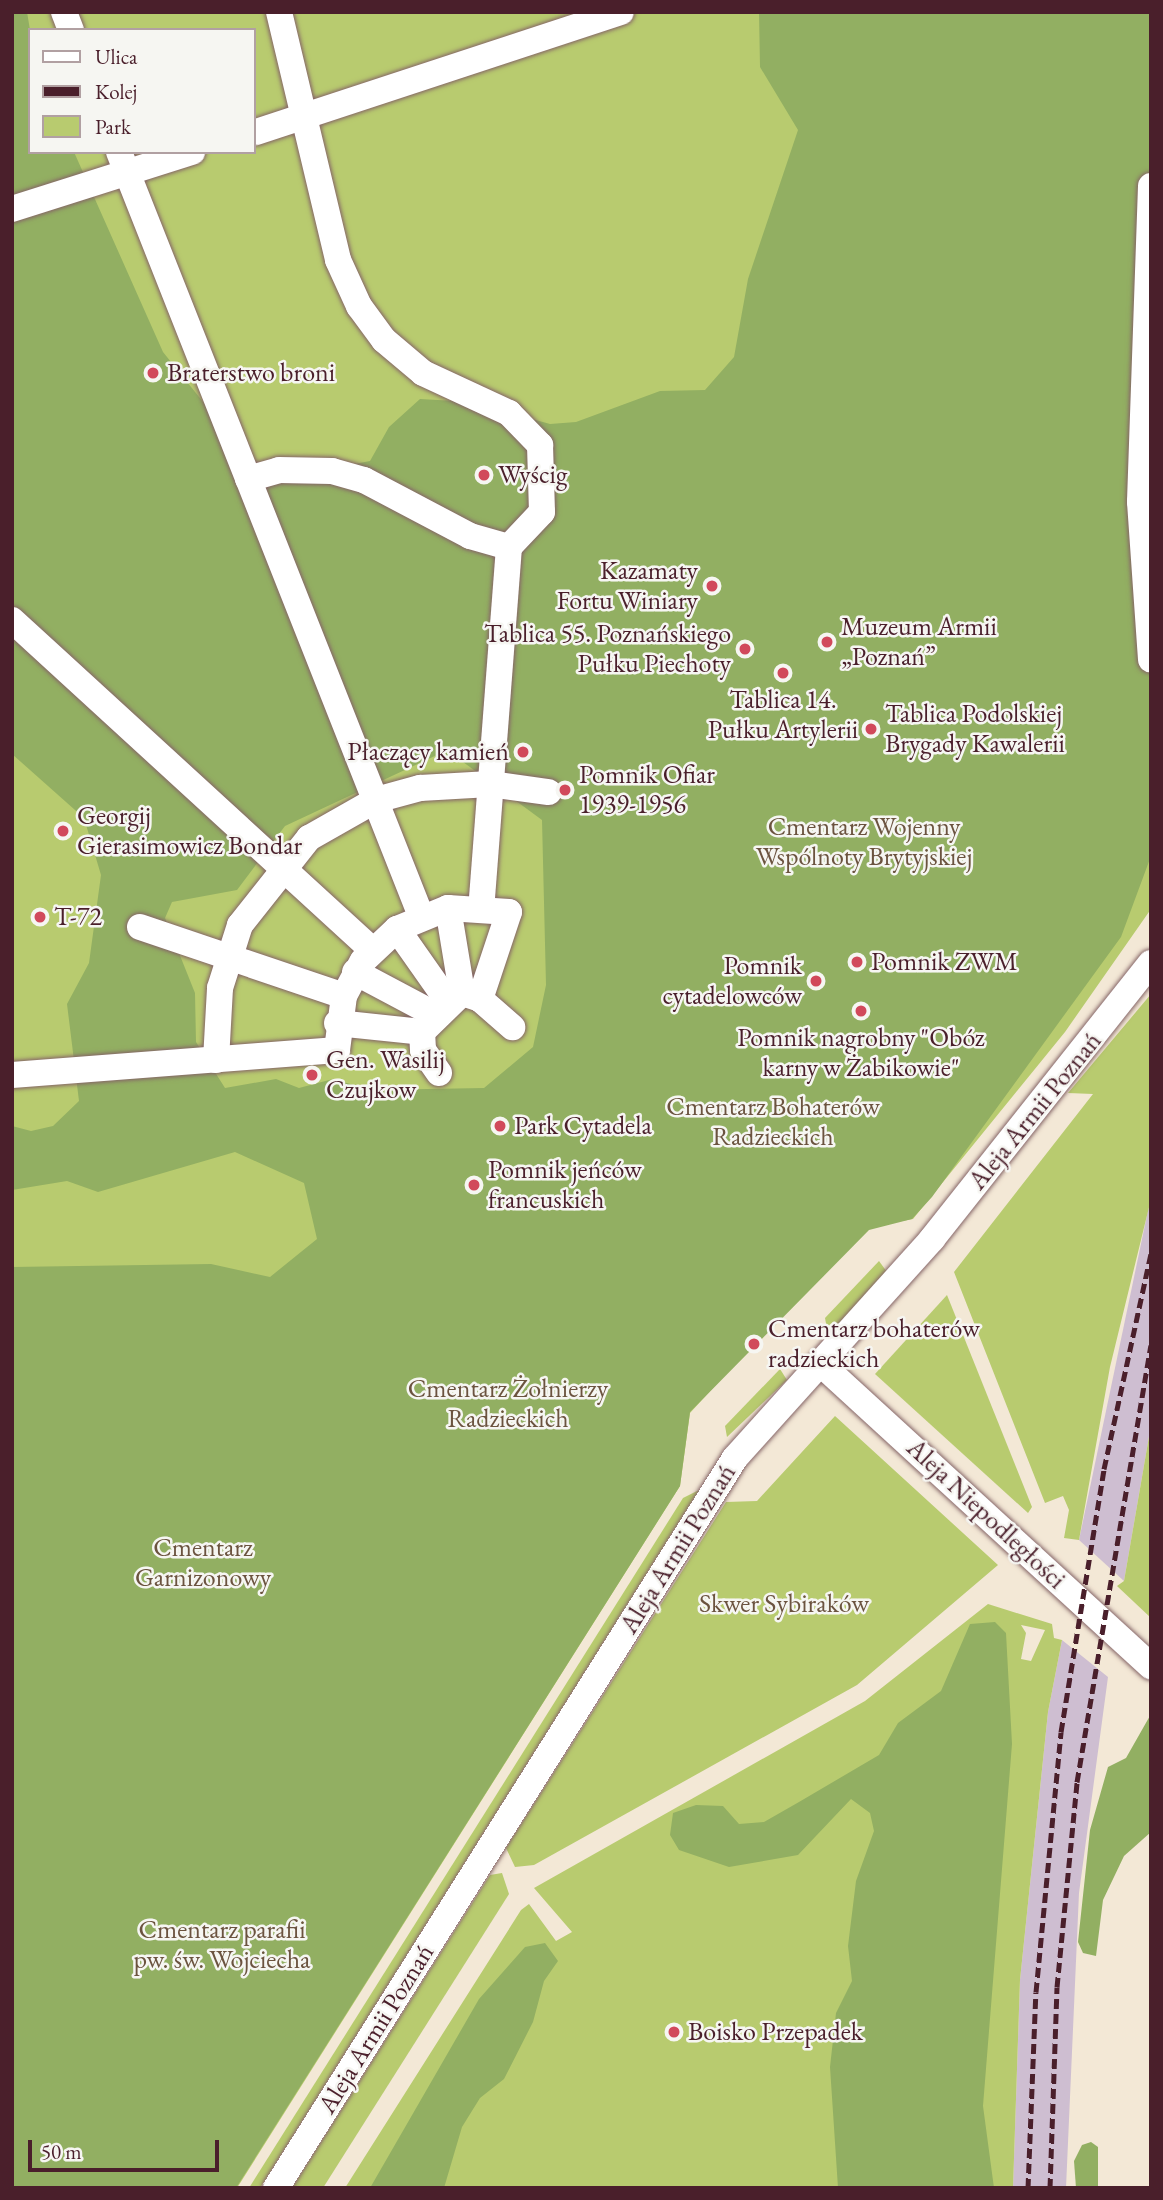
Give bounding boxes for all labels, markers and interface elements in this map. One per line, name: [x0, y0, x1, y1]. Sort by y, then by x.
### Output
legend: [28, 28, 256, 154]
text: Ulica: [95, 43, 137, 70]
text: Kolej: [95, 78, 137, 105]
text: Park: [95, 113, 131, 140]
place label: Braterstwo broni: [167, 357, 335, 389]
marker: Braterstwo broni: [145, 365, 161, 381]
place label: Wyścig: [498, 459, 567, 491]
marker: Wyścig: [476, 467, 492, 483]
place label: Kazamaty Fortu Winiary: [557, 555, 698, 616]
marker: Kazamaty Fortu Winiary: [704, 578, 720, 594]
place label: Muzeum Armii „Poznań”: [841, 611, 997, 672]
place label: Tablica 55. Poznańskiego Pułku Piechoty: [484, 618, 731, 680]
marker: Muzeum Armii „Poznań”: [819, 634, 835, 650]
marker: Tablica 55. Poznańskiego Pułku Piechoty: [737, 641, 753, 657]
marker: Tablica 14. Pułku Artylerii: [775, 665, 791, 681]
place label: Tablica 14. Pułku Artylerii: [708, 684, 858, 746]
place label: Tablica Podolskiej Brygady Kawalerii: [885, 698, 1065, 760]
marker: Tablica Podolskiej Brygady Kawalerii: [863, 721, 879, 737]
place label: Płaczący kamień: [347, 736, 509, 768]
marker: Płaczący kamień: [515, 744, 531, 760]
place label: Pomnik Ofiar 1939-1956: [579, 759, 715, 820]
marker: Pomnik Ofiar 1939-1956: [557, 782, 573, 798]
place label: Georgij Gierasimowicz Bondar: [77, 800, 302, 862]
park label: Cmentarz Wojenny Wspólnoty Brytyjskiej: [756, 811, 972, 872]
marker: Georgij Gierasimowicz Bondar: [55, 823, 71, 839]
place label: T-72: [54, 901, 102, 933]
marker: T-72: [32, 909, 48, 925]
place label: Pomnik ZWM: [871, 946, 1018, 978]
place label: Pomnik cytadelowców: [662, 950, 802, 1012]
marker: Pomnik ZWM: [849, 954, 865, 970]
marker: Pomnik cytadelowców: [808, 973, 824, 989]
marker: Pomnik nagrobny "Obóz karny w Żabikowie": [853, 1003, 869, 1019]
place label: Pomnik nagrobny "Obóz karny w Żabikowie": [737, 1022, 985, 1084]
street label: Aleja Armii Poznań: [962, 1026, 1108, 1196]
place label: Gen. Wasilij Czujkow: [326, 1044, 445, 1106]
marker: Gen. Wasilij Czujkow: [304, 1067, 320, 1083]
park label: Cmentarz Bohaterów Radzieckich: [666, 1091, 880, 1152]
place label: Park Cytadela: [514, 1110, 652, 1142]
marker: Park Cytadela: [492, 1118, 508, 1134]
place label: Pomnik jeńców francuskich: [488, 1154, 642, 1216]
marker: Pomnik jeńców francuskich: [466, 1177, 482, 1193]
place label: Cmentarz bohaterów radzieckich: [768, 1313, 980, 1374]
marker: Cmentarz bohaterów radzieckich: [746, 1336, 762, 1352]
park label: Cmentarz Żołnierzy Radzieckich: [408, 1373, 608, 1434]
street label: Aleja Niepodległości: [900, 1432, 1072, 1596]
street label: Aleja Armii Poznań: [613, 1459, 743, 1639]
park label: Cmentarz Garnizonowy: [135, 1532, 271, 1594]
park label: Skwer Sybiraków: [699, 1588, 869, 1620]
park label: Cmentarz parafii pw. św. Wojciecha: [134, 1914, 310, 1976]
street label: Aleja Armii Poznań: [311, 1939, 441, 2119]
place label: Boisko Przepadek: [688, 2016, 863, 2048]
marker: Boisko Przepadek: [666, 2024, 682, 2040]
scale bar: [32, 2126, 222, 2170]
text: 50 m: [41, 2138, 82, 2165]

